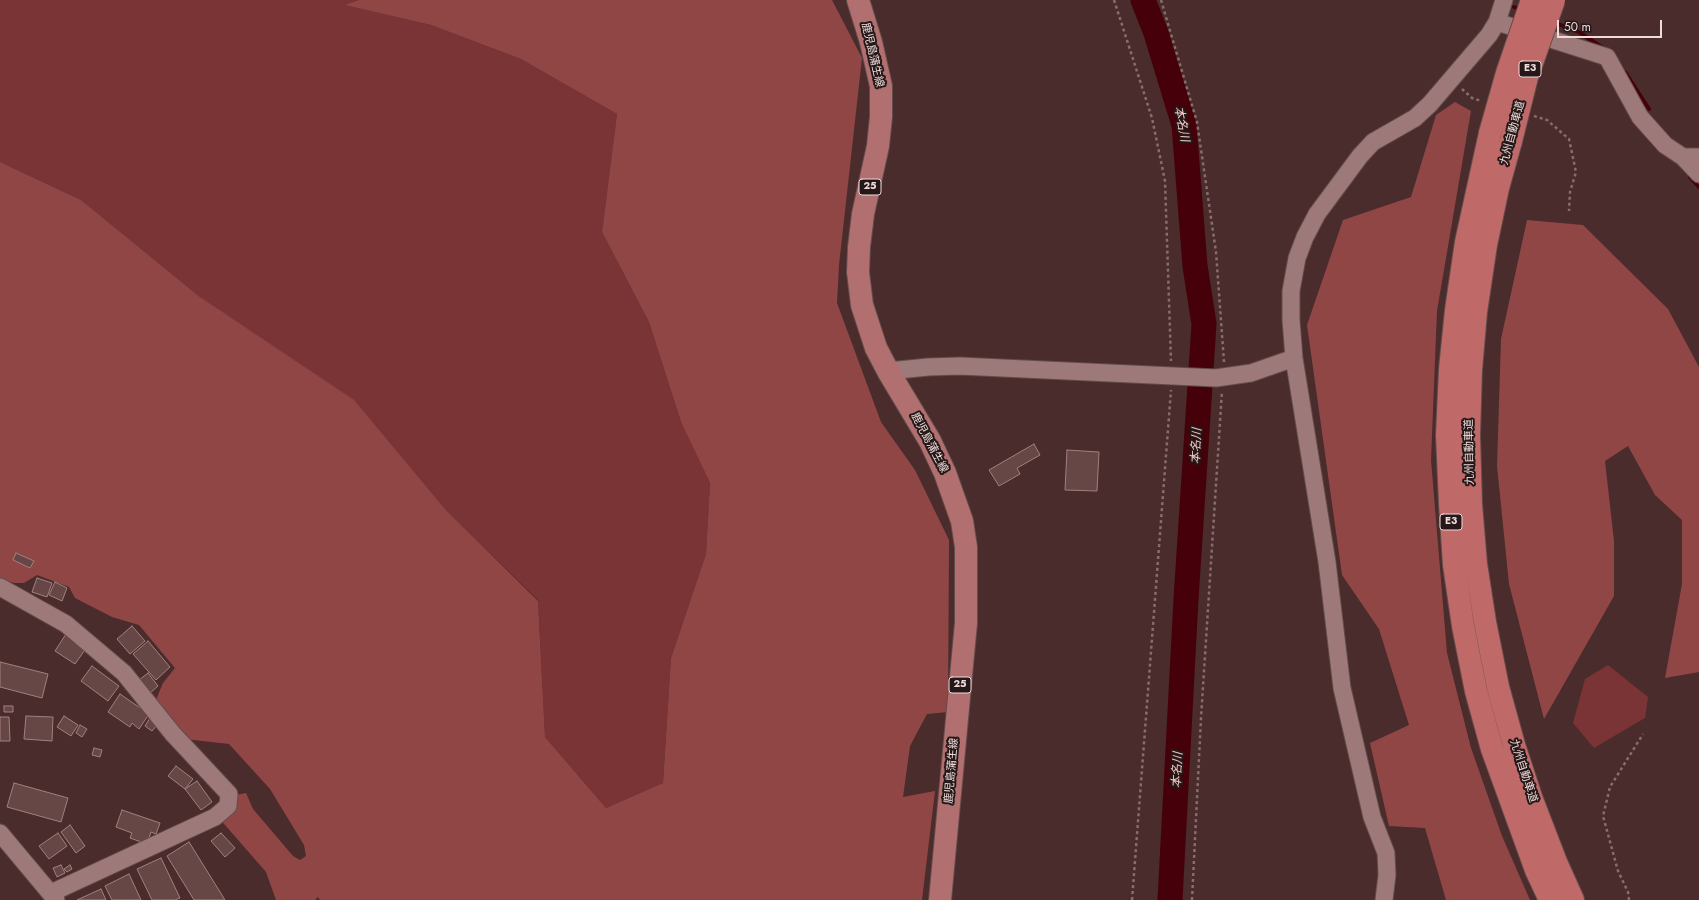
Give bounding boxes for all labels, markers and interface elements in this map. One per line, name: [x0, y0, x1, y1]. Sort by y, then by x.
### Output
scale bar: [1559, 12, 1664, 38]
text: 50 m: [1564, 18, 1591, 36]
street label: 鹿児島蒲生線: [858, 21, 886, 89]
road number: E3: [1519, 61, 1541, 77]
street label: 九州自動車道: [1498, 99, 1528, 167]
water label: 本名川: [1170, 105, 1192, 143]
road number: 25: [859, 179, 881, 195]
street label: 鹿児島蒲生線: [908, 411, 950, 475]
street label: 九州自動車道: [1463, 419, 1477, 485]
water label: 本名川: [1189, 428, 1205, 464]
road number: E3: [1440, 514, 1462, 530]
road number: 25: [949, 677, 971, 693]
street label: 鹿児島蒲生線: [943, 738, 961, 804]
street label: 九州自動車道: [1507, 738, 1539, 804]
water label: 本名川: [1170, 752, 1186, 788]

